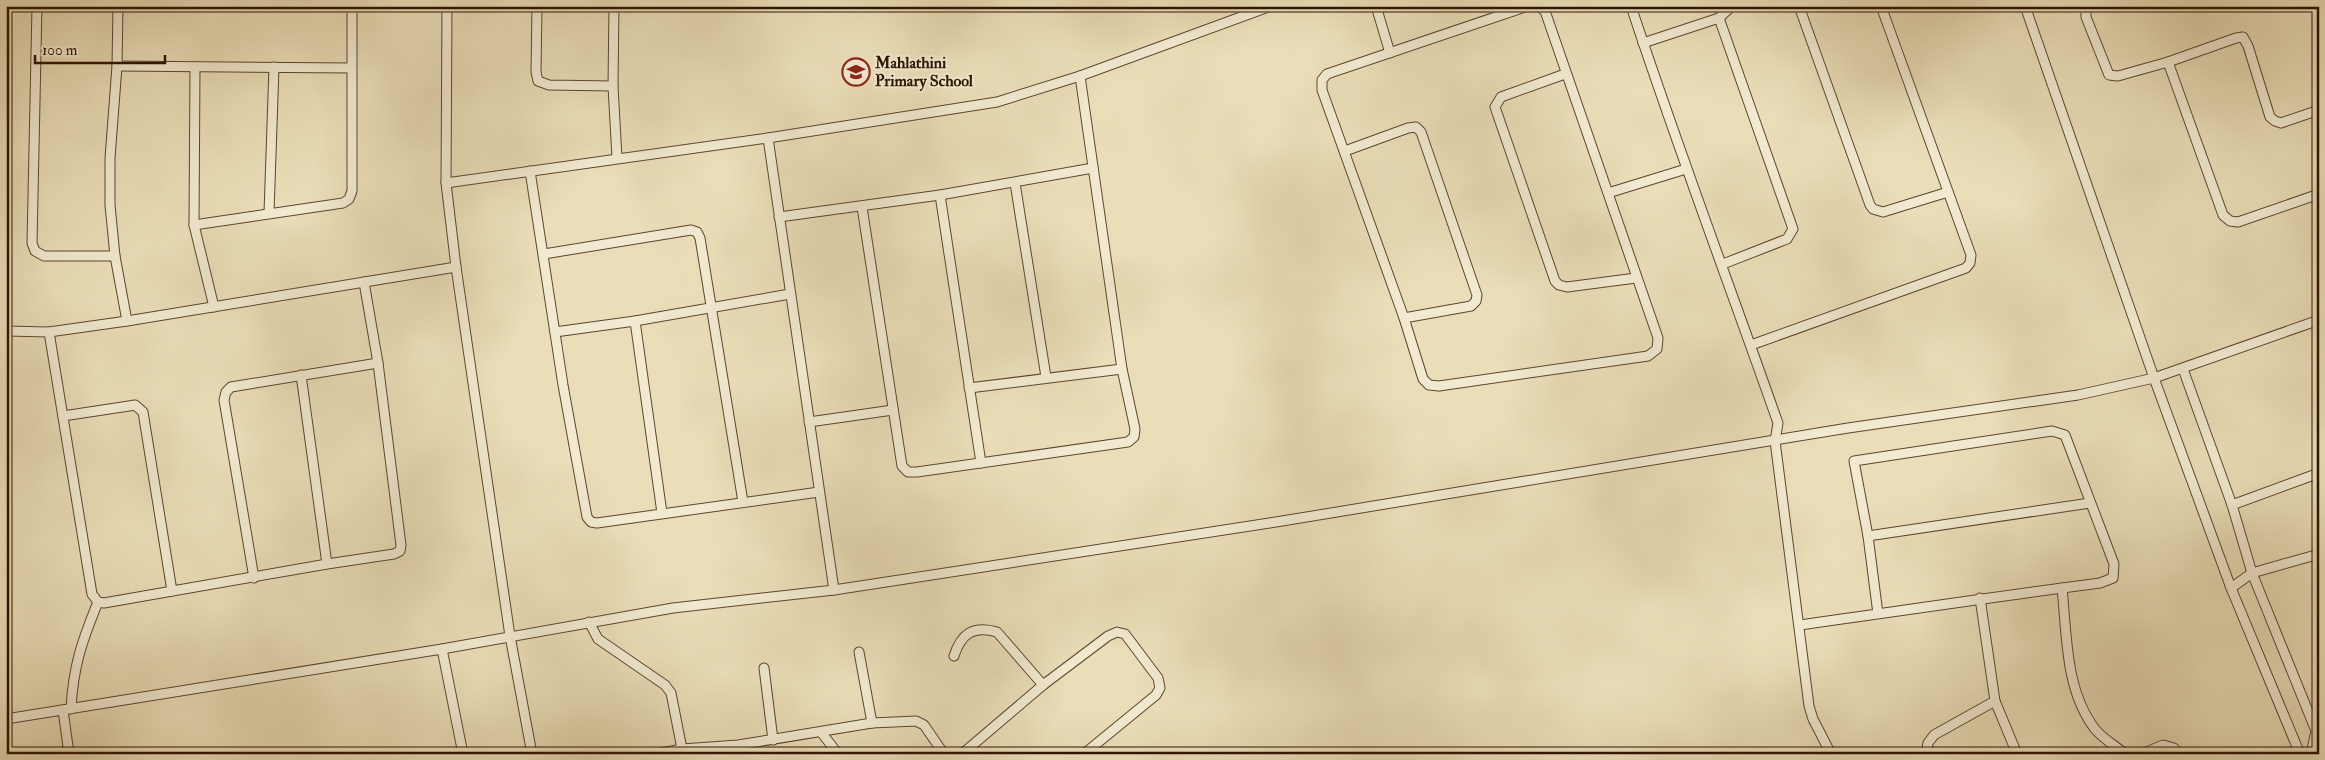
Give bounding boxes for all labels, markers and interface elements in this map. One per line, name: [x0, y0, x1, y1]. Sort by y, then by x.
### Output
scale bar: [35, 32, 165, 64]
text: 100 m: [42, 41, 78, 60]
place label: Mahlathini Primary School: [874, 53, 974, 92]
school or university icon: Mahlathini Primary School: [841, 57, 871, 87]

